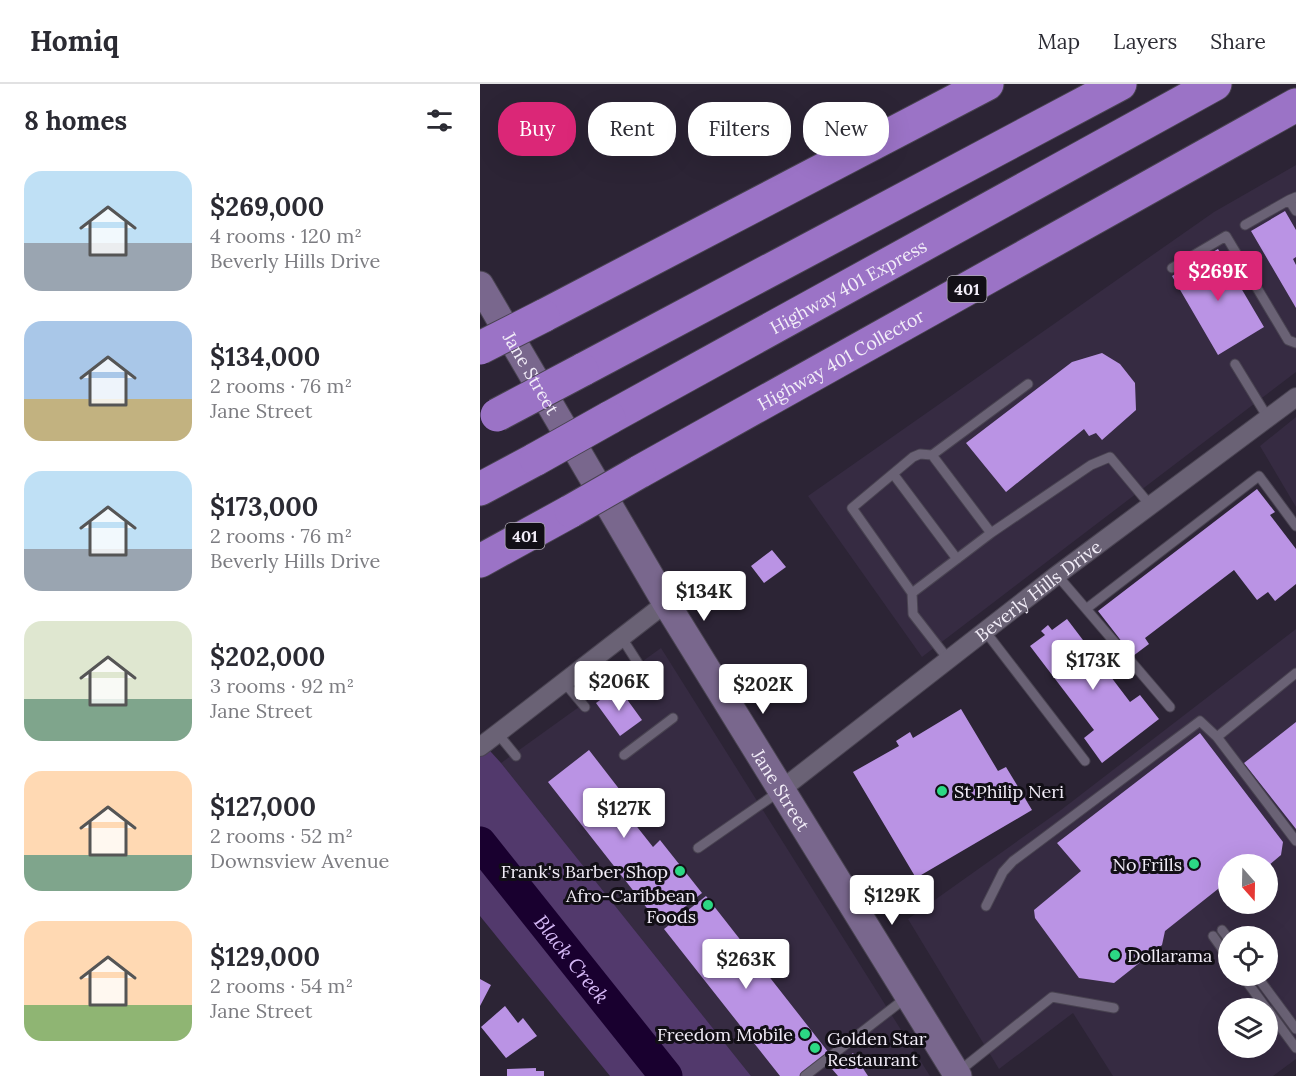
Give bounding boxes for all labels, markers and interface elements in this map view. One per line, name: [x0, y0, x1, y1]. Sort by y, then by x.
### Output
text: Homiq: [30, 23, 119, 59]
text: Map: [1037, 28, 1080, 55]
text: Layers: [1113, 28, 1177, 55]
text: Share: [1210, 28, 1266, 55]
chip: Buy: [498, 102, 576, 156]
chip: Rent: [588, 102, 676, 156]
chip: Filters: [688, 102, 791, 156]
chip: New: [803, 102, 889, 156]
text: 8 homes: [24, 104, 127, 137]
icon: filters: [423, 104, 456, 137]
text: $269,000: [210, 190, 324, 223]
icon: home: [72, 195, 144, 267]
text: 4 rooms · 120 m²: [210, 223, 362, 248]
street label: Highway 401 Express: [766, 234, 931, 339]
text: Beverly Hills Drive: [210, 248, 380, 273]
pin: $269K: [1176, 251, 1260, 302]
text: $269K: [1188, 258, 1248, 283]
road number: 401: [948, 276, 986, 302]
street label: Highway 401 Collector: [753, 304, 928, 415]
street label: Jane Street: [498, 327, 565, 419]
text: $134,000: [210, 340, 320, 373]
icon: home: [72, 345, 144, 417]
text: 2 rooms · 76 m²: [210, 373, 352, 398]
text: Jane Street: [210, 398, 312, 423]
text: $173,000: [210, 490, 318, 523]
icon: home: [72, 495, 144, 567]
text: 2 rooms · 76 m²: [210, 523, 352, 548]
road number: 401: [506, 523, 544, 549]
street label: Beverly Hills Drive: [970, 534, 1106, 646]
text: Beverly Hills Drive: [210, 548, 380, 573]
pin: $134K: [662, 571, 746, 622]
text: $134K: [676, 578, 732, 603]
text: $202,000: [210, 640, 325, 673]
pin: $173K: [1051, 640, 1135, 691]
icon: home: [72, 645, 144, 717]
text: $173K: [1066, 647, 1120, 672]
pin: $206K: [577, 661, 661, 712]
pin: $202K: [721, 664, 805, 715]
text: $206K: [589, 668, 649, 693]
text: $202K: [733, 671, 793, 696]
text: 3 rooms · 92 m²: [210, 673, 354, 698]
text: Jane Street: [210, 698, 312, 723]
street label: Jane Street: [747, 744, 815, 835]
place label: St Philip Neri: [954, 780, 1064, 803]
marker: St Philip Neri: [935, 784, 949, 798]
pin: $127K: [582, 788, 666, 839]
text: $127,000: [210, 790, 316, 823]
icon: home: [72, 795, 144, 867]
text: $127K: [597, 795, 651, 820]
text: 2 rooms · 52 m²: [210, 823, 353, 848]
text: Downsview Avenue: [210, 848, 389, 873]
place label: No Frills: [1113, 853, 1182, 876]
north arrow: [1218, 854, 1278, 914]
map controls: [1218, 854, 1278, 1058]
marker: No Frills: [1187, 857, 1201, 871]
place label: Frank's Barber Shop: [501, 860, 668, 883]
marker: Frank's Barber Shop: [673, 864, 687, 878]
pin: $129K: [850, 875, 934, 926]
text: $129K: [864, 882, 920, 907]
place label: Afro-Caribbean Foods: [565, 884, 696, 928]
marker: Afro-Caribbean Foods: [701, 898, 715, 912]
water label: Black Creek: [529, 909, 615, 1008]
button: locate: [1218, 926, 1278, 986]
pin: $263K: [704, 939, 788, 990]
text: $129,000: [210, 940, 320, 973]
place label: Dollarama: [1127, 944, 1212, 967]
icon: home: [72, 945, 144, 1017]
text: $263K: [716, 946, 776, 971]
marker: Dollarama: [1108, 948, 1122, 962]
text: 2 rooms · 54 m²: [210, 973, 353, 998]
text: Jane Street: [210, 998, 312, 1023]
button: layers: [1218, 998, 1278, 1058]
place label: Freedom Mobile: [657, 1023, 793, 1046]
marker: Freedom Mobile: [798, 1027, 812, 1041]
place label: Golden Star Restaurant: [827, 1027, 927, 1071]
marker: Golden Star Restaurant: [808, 1041, 822, 1055]

